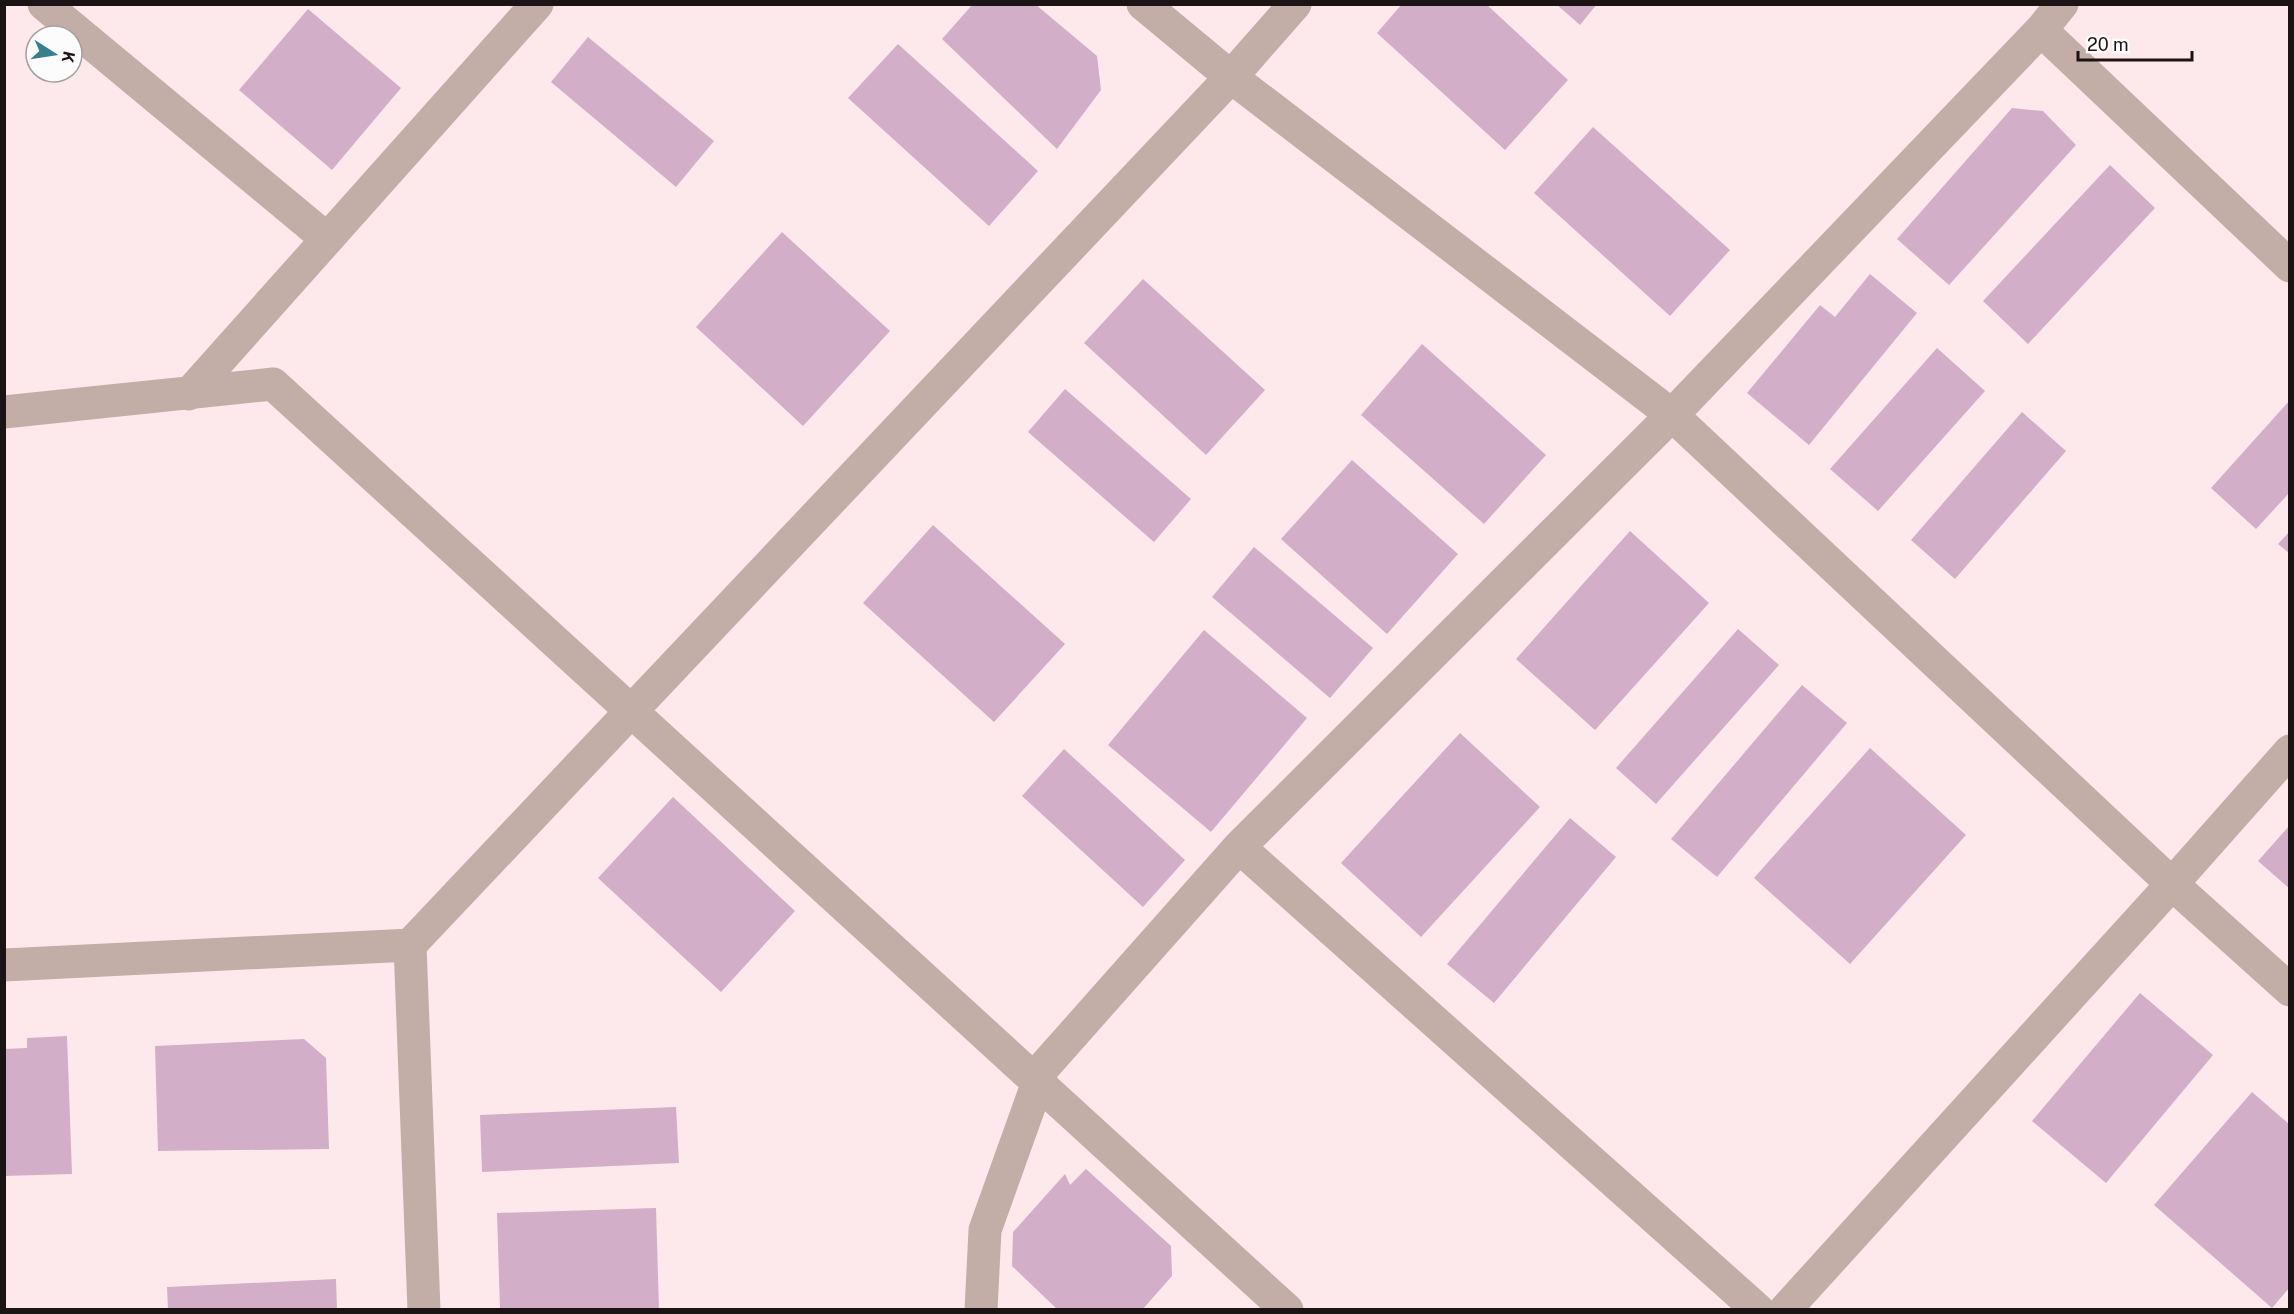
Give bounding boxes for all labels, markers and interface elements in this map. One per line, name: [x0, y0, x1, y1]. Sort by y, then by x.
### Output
north arrow: [24, 24, 84, 84]
scale bar: [2078, 24, 2192, 62]
text: 20 m: [2087, 34, 2129, 55]
text: K: [58, 49, 79, 65]

